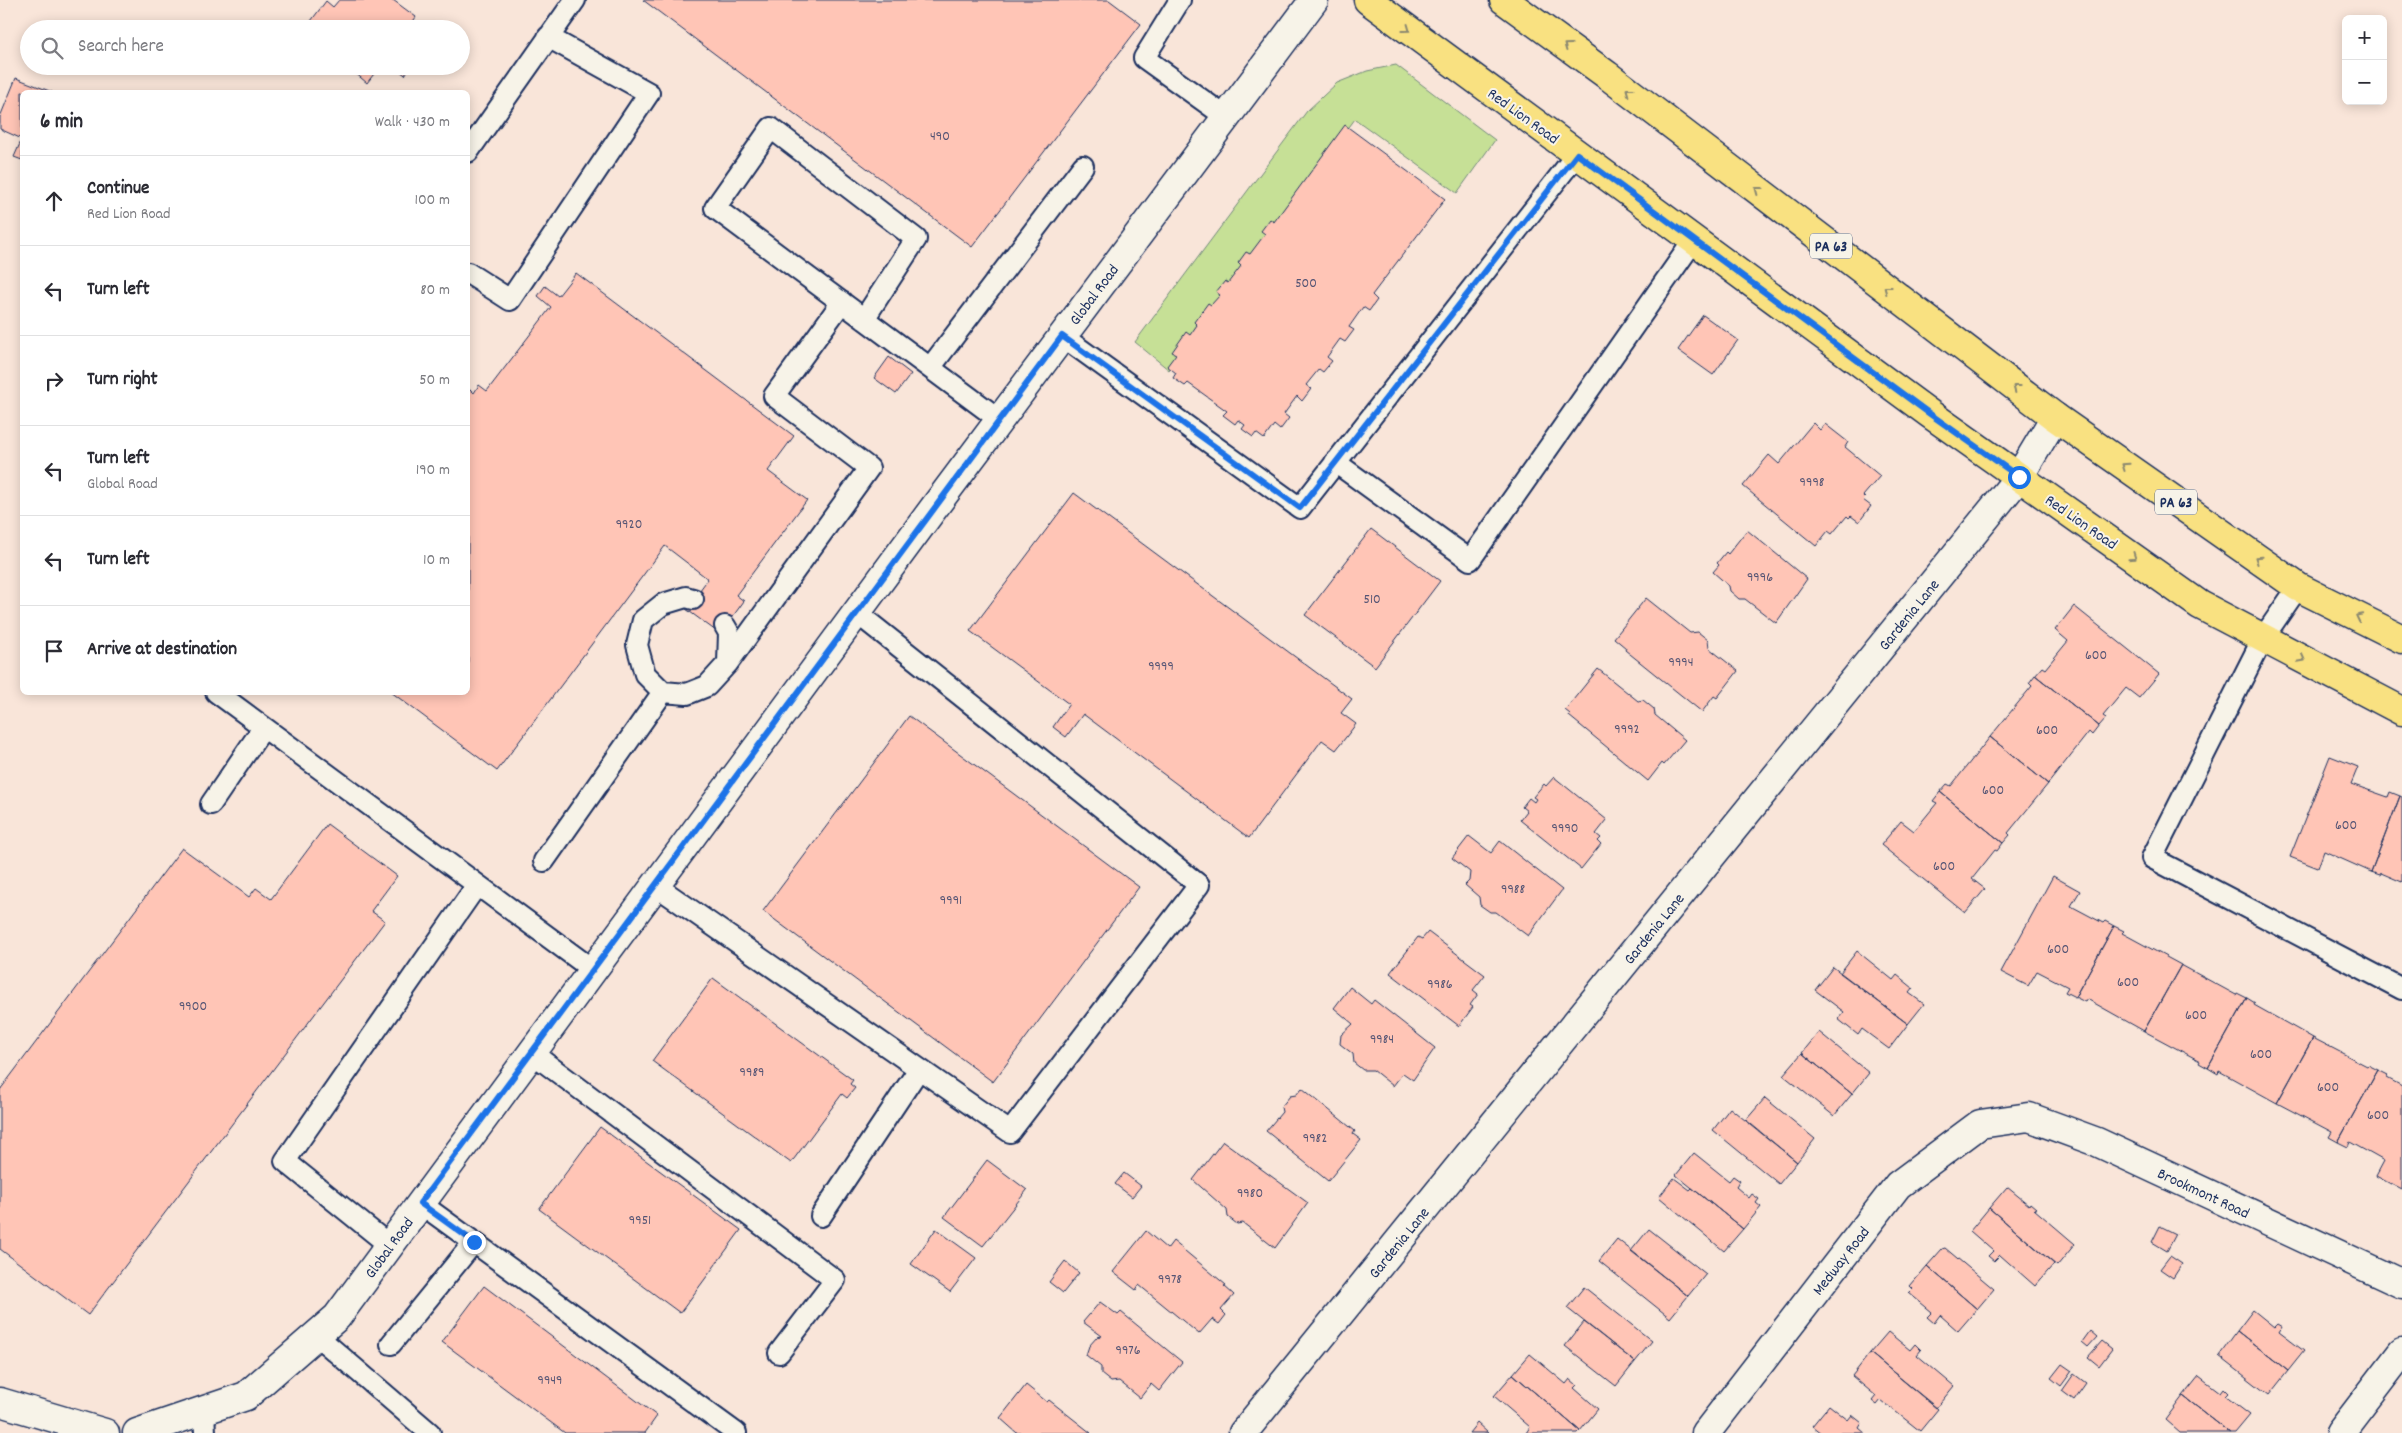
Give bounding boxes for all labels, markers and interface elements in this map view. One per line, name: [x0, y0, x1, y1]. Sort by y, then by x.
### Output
map controls: [2342, 15, 2387, 105]
button: +: [2342, 15, 2387, 60]
search box: [20, 20, 470, 75]
one-way arrow: [1402, 23, 1411, 32]
icon: search: [38, 34, 66, 62]
text: Search here: [78, 34, 164, 61]
one-way arrow: [1563, 43, 1573, 52]
button: −: [2342, 60, 2387, 105]
street label: Red Lion Road: [1482, 83, 1563, 151]
one-way arrow: [1626, 89, 1635, 97]
text: 6 min: [40, 108, 83, 138]
text: Walk · 430 m: [375, 111, 450, 134]
house number: 490: [930, 127, 950, 147]
text: Continue: [87, 176, 149, 203]
icon: ahead: [40, 187, 68, 215]
one-way arrow: [1754, 187, 1764, 196]
text: 100 m: [414, 189, 450, 212]
text: Red Lion Road: [87, 203, 171, 226]
road number: PA 63: [1810, 234, 1852, 258]
street label: Global Road: [1064, 260, 1125, 331]
house number: 500: [1295, 274, 1317, 294]
icon: left: [40, 277, 68, 305]
text: Turn left: [87, 277, 150, 304]
text: 80 m: [420, 279, 450, 302]
one-way arrow: [1884, 286, 1893, 294]
icon: right: [40, 367, 68, 395]
text: Turn right: [87, 367, 158, 394]
text: 50 m: [419, 369, 450, 392]
one-way arrow: [2013, 385, 2022, 393]
text: Turn left: [87, 446, 150, 473]
icon: left: [40, 457, 68, 485]
text: 190 m: [416, 459, 450, 482]
one-way arrow: [2121, 463, 2130, 472]
route start: [2008, 466, 2031, 489]
text: Global Road: [87, 473, 158, 496]
house number: 9998: [1800, 473, 1825, 493]
street label: Red Lion Road: [2040, 490, 2121, 556]
road number: PA 63: [2155, 490, 2197, 514]
house number: 9920: [616, 515, 642, 535]
icon: left: [40, 547, 68, 575]
text: Turn left: [87, 547, 150, 574]
text: 10 m: [423, 549, 450, 572]
one-way arrow: [2127, 551, 2137, 560]
one-way arrow: [2254, 556, 2264, 565]
house number: 9996: [1747, 568, 1773, 588]
street label: Gardenia Lane: [1874, 575, 1946, 656]
house number: 510: [1363, 590, 1381, 610]
one-way arrow: [2355, 613, 2364, 623]
icon: arrive: [40, 637, 68, 665]
text: Arrive at destination: [87, 637, 237, 664]
house number: 600: [2085, 646, 2107, 666]
house number: 9994: [1668, 653, 1694, 673]
one-way arrow: [2297, 653, 2306, 663]
house number: 9999: [1148, 657, 1174, 677]
house number: 9992: [1614, 720, 1640, 740]
house number: 600: [2036, 721, 2058, 741]
house number: 600: [1982, 781, 2004, 801]
house number: 600: [2335, 816, 2357, 836]
house number: 9990: [1552, 819, 1578, 839]
house number: 600: [1933, 857, 1955, 877]
house number: 9988: [1501, 880, 1525, 900]
street label: Gardenia Lane: [1619, 889, 1691, 970]
house number: 9991: [940, 891, 962, 911]
house number: 600: [2047, 940, 2069, 960]
house number: 600: [2117, 973, 2139, 993]
house number: 9986: [1427, 975, 1453, 995]
house number: 9900: [179, 997, 207, 1017]
house number: 600: [2185, 1006, 2207, 1026]
house number: 9984: [1370, 1030, 1394, 1050]
house number: 600: [2250, 1045, 2272, 1065]
house number: 9989: [740, 1063, 764, 1083]
house number: 600: [2317, 1078, 2339, 1098]
house number: 600: [2367, 1106, 2389, 1126]
house number: 9982: [1303, 1129, 1327, 1149]
street label: Brookmont Road: [2153, 1163, 2253, 1226]
house number: 9980: [1237, 1184, 1263, 1204]
street label: Gardenia Lane: [1364, 1203, 1436, 1284]
house number: 9951: [629, 1211, 651, 1231]
street label: Global Road: [360, 1213, 420, 1284]
street label: Medway Road: [1808, 1222, 1876, 1301]
route end: [463, 1231, 486, 1254]
house number: 9978: [1158, 1270, 1182, 1290]
house number: 9976: [1115, 1341, 1141, 1361]
house number: 9949: [537, 1371, 563, 1391]

